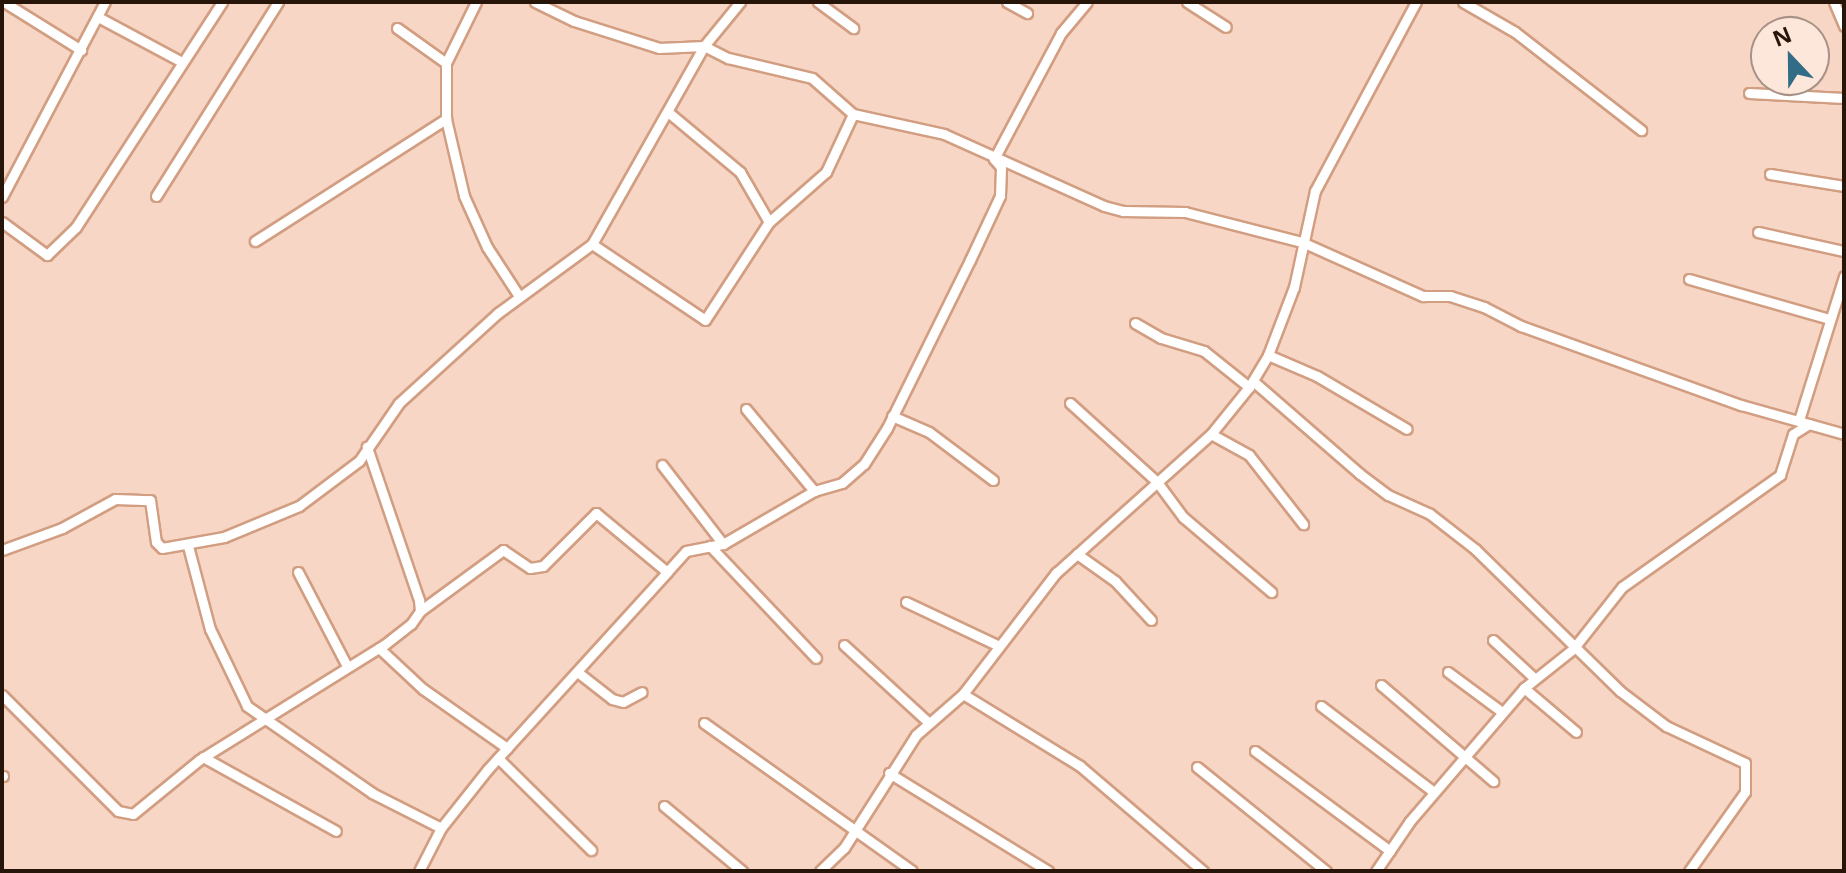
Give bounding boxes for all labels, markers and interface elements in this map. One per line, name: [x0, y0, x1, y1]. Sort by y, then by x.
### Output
north arrow: [1750, 16, 1830, 96]
text: N: [1768, 18, 1796, 53]

